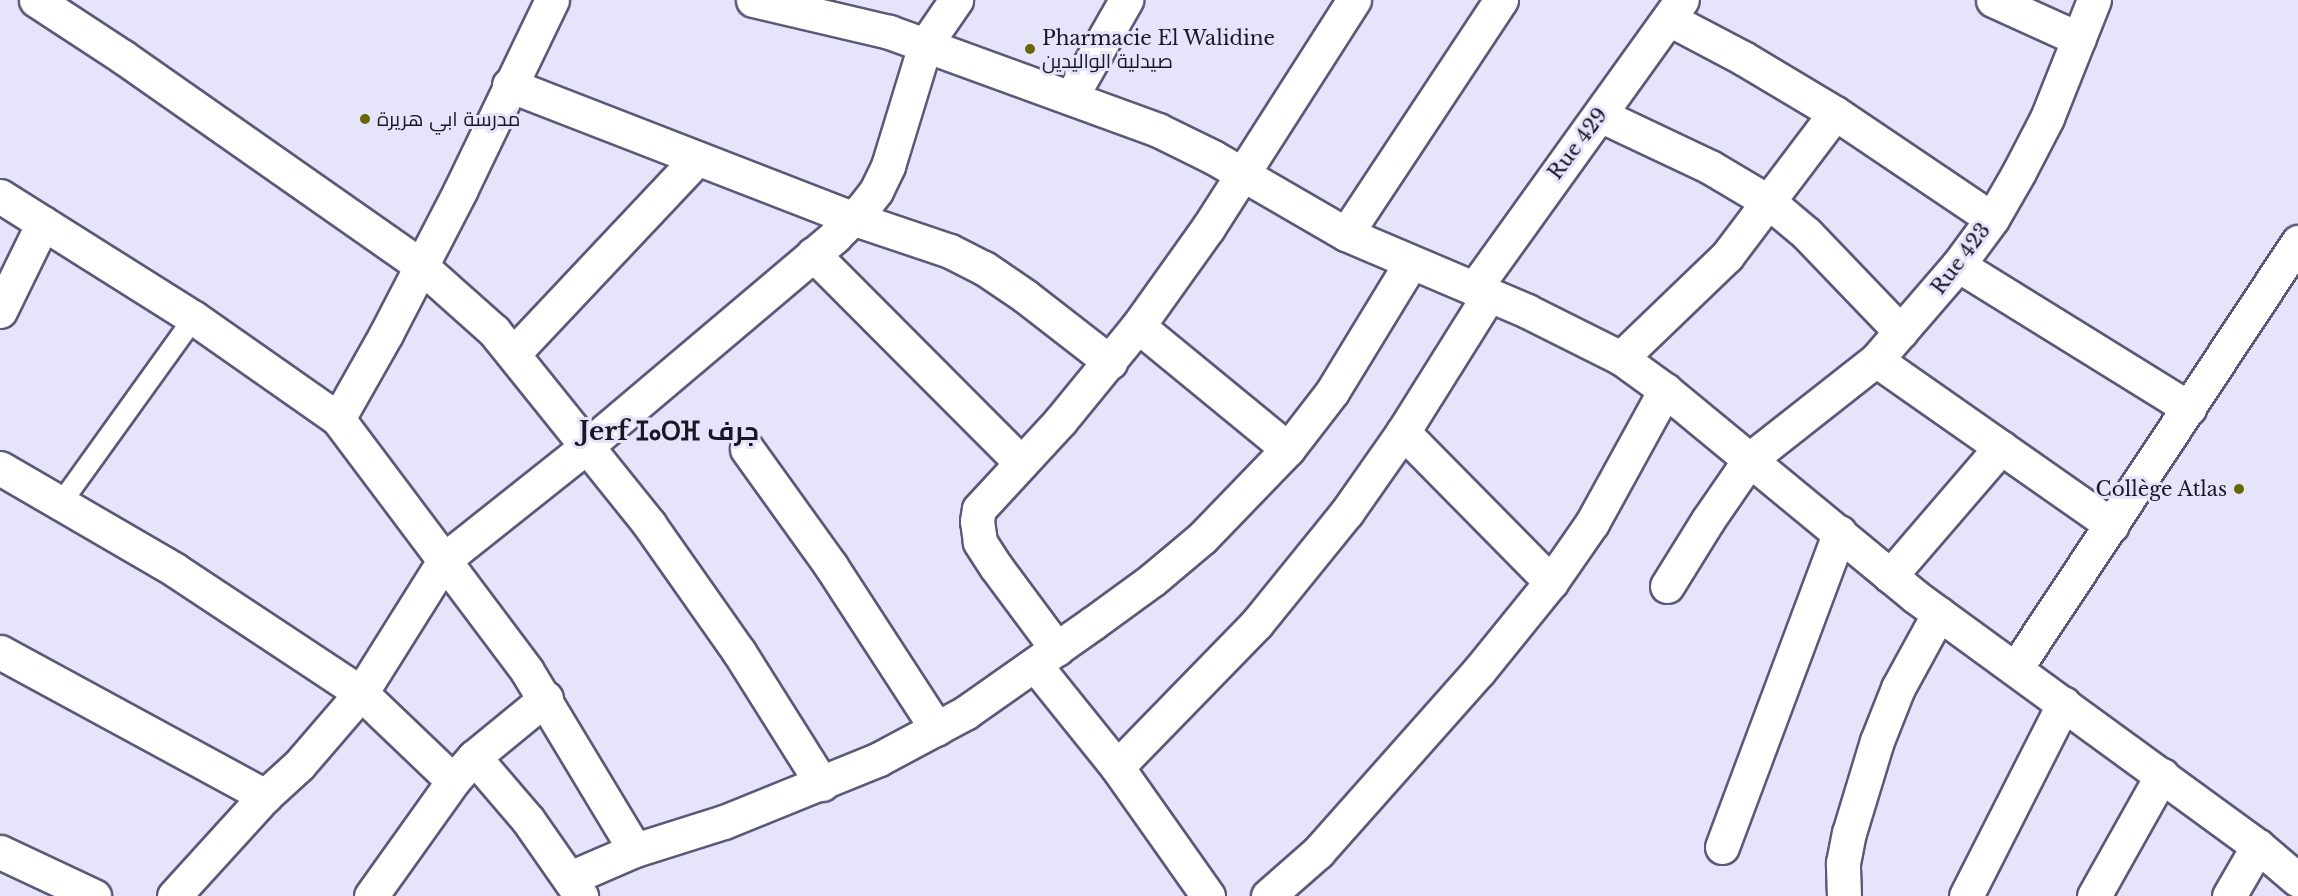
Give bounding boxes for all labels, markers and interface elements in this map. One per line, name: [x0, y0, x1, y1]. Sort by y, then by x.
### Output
place label: Pharmacie El Walidine صيدلية الواليدين: [1042, 26, 1276, 73]
marker: Pharmacie El Walidine صيدلية الواليدين: [1023, 42, 1037, 56]
street label: Rue 429: [1543, 104, 1613, 184]
place label: مدرسة ابي هريرة: [377, 107, 520, 131]
marker: مدرسة ابي هريرة: [358, 112, 372, 126]
street label: Rue 423: [1927, 219, 1995, 299]
district label: Jerf ⵊⴰⵔⴼ جرف: [579, 416, 759, 448]
place label: Collège Atlas: [2095, 477, 2227, 501]
marker: Collège Atlas: [2232, 482, 2246, 496]

